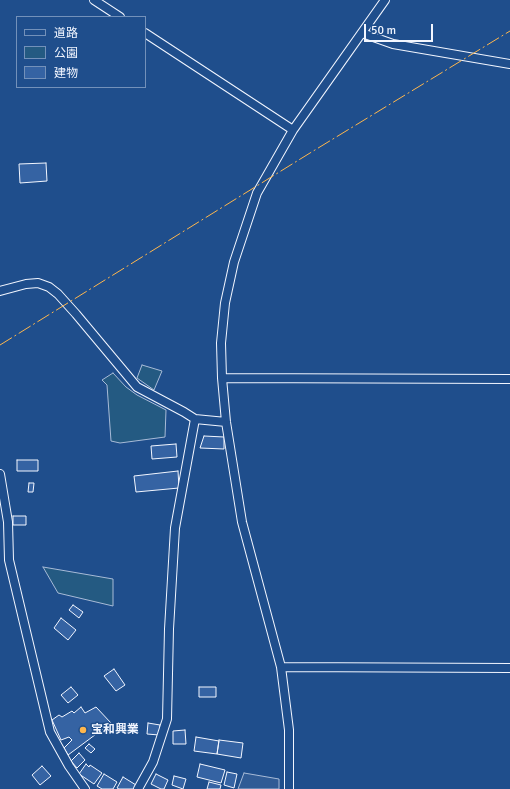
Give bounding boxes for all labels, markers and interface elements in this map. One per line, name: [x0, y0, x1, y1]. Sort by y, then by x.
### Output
legend: [16, 16, 146, 88]
scale bar: [366, 16, 435, 42]
text: 50 m: [371, 23, 396, 38]
text: 道路: [54, 26, 78, 41]
text: 公園: [54, 46, 78, 61]
text: 建物: [54, 66, 78, 81]
place label: 宝和興業: [91, 723, 139, 737]
marker: 宝和興業: [78, 725, 88, 735]

